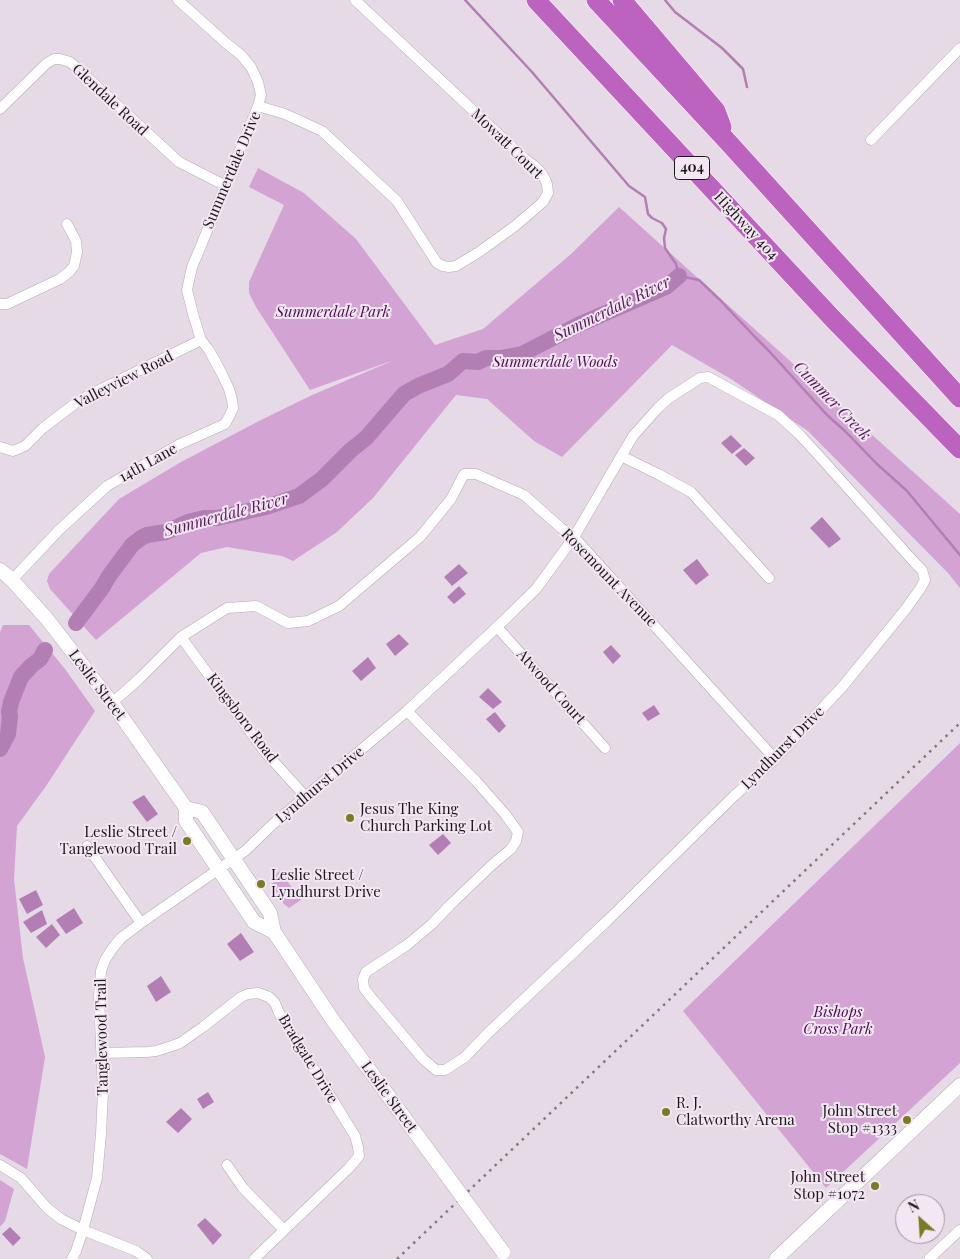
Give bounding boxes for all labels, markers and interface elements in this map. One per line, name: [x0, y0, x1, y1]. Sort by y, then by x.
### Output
street label: Glendale Road: [68, 60, 152, 140]
street label: Mowatt Court: [467, 105, 547, 183]
street label: Summerdale Drive: [199, 109, 265, 231]
road number: 404: [674, 156, 710, 180]
street label: Highway 404: [710, 188, 782, 264]
water label: Summerdale River: [551, 272, 673, 346]
park label: Summerdale Park: [276, 303, 390, 321]
street label: Valleyview Road: [72, 347, 176, 413]
park label: Summerdale Woods: [492, 353, 618, 371]
water label: Cummer Creek: [789, 357, 875, 445]
street label: 14th Lane: [116, 440, 180, 486]
water label: Summerdale River: [162, 489, 290, 541]
street label: Rosemount Avenue: [557, 525, 661, 631]
street label: Leslie Street: [65, 646, 129, 724]
street label: Atwood Court: [513, 646, 589, 728]
street label: Kingsboro Road: [203, 670, 281, 766]
street label: Lyndhurst Drive: [738, 703, 828, 793]
street label: Lyndhurst Drive: [272, 743, 368, 827]
place label: Jesus The King Church Parking Lot: [360, 800, 492, 835]
marker: Jesus The King Church Parking Lot: [344, 812, 356, 824]
place label: Leslie Street / Tanglewood Trail: [60, 823, 177, 858]
marker: Leslie Street / Tanglewood Trail: [181, 835, 193, 847]
place label: Leslie Street / Lyndhurst Drive: [271, 866, 381, 901]
marker: Leslie Street / Lyndhurst Drive: [255, 878, 267, 890]
street label: Tanglewood Trail: [92, 978, 112, 1096]
park label: Bishops Cross Park: [803, 1003, 873, 1038]
street label: Bradgate Drive: [274, 1011, 342, 1107]
street label: Leslie Street: [357, 1058, 421, 1136]
place label: R. J. Clatworthy Arena: [676, 1094, 795, 1129]
place label: John Street Stop #1333: [823, 1102, 897, 1137]
marker: R. J. Clatworthy Arena: [660, 1106, 672, 1118]
marker: John Street Stop #1333: [901, 1114, 913, 1126]
place label: John Street Stop #1072: [791, 1168, 865, 1203]
marker: John Street Stop #1072: [869, 1180, 881, 1192]
north arrow: [895, 1194, 945, 1244]
text: N: [905, 1195, 922, 1217]

